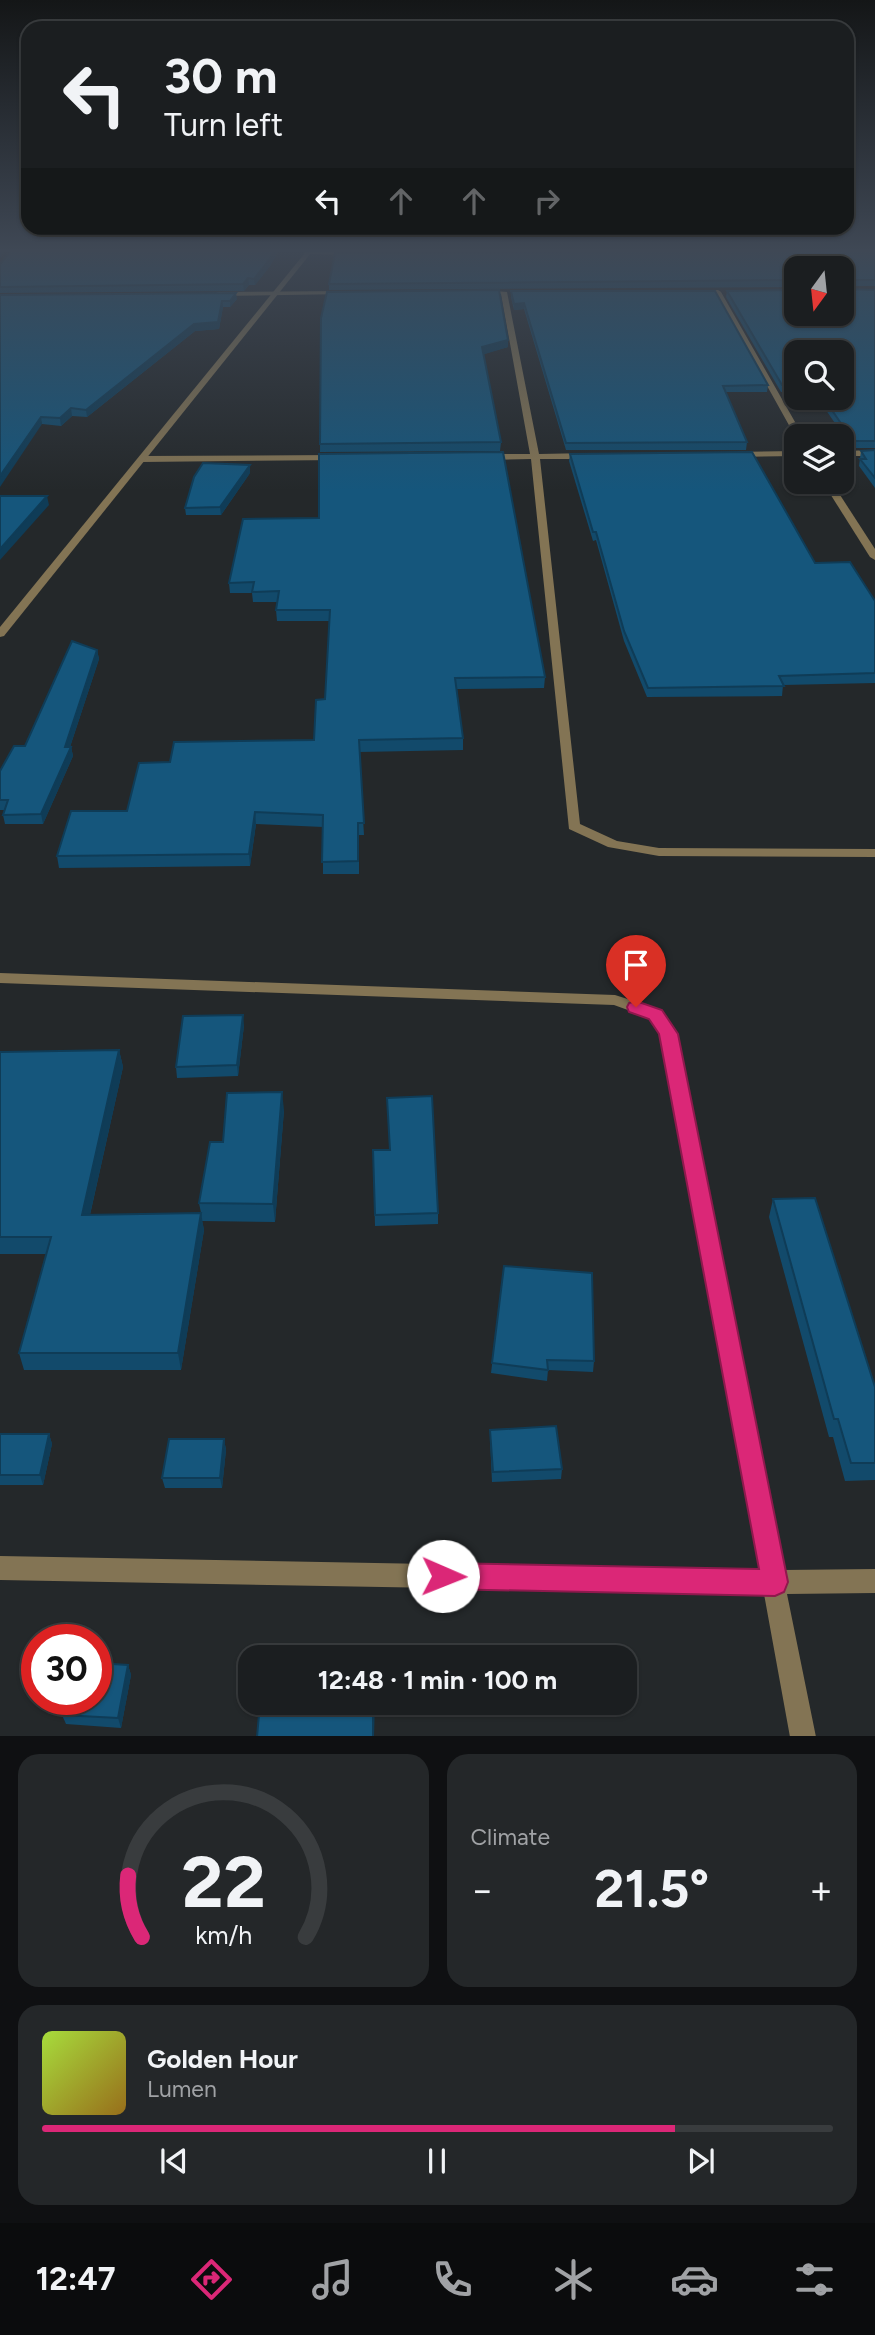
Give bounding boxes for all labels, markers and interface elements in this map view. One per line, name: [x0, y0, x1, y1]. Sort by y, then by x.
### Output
text: 30 m: [164, 46, 277, 105]
icon: left: [49, 49, 140, 140]
text: Turn left: [164, 106, 283, 144]
icon: left: [309, 182, 347, 220]
icon: ahead: [382, 182, 420, 220]
icon: ahead: [455, 182, 493, 220]
icon: right: [528, 182, 566, 220]
north arrow: [784, 256, 854, 326]
map controls: [784, 256, 854, 494]
button: search: [784, 340, 854, 410]
button: layers: [784, 424, 854, 494]
pin: [606, 935, 666, 1007]
icon: arrive: [617, 946, 655, 984]
position arrow: [406, 1539, 480, 1613]
speed limit sign: 30: [21, 1624, 112, 1715]
text: 12:48 · 1 min · 100 m: [318, 1664, 557, 1696]
text: Climate: [471, 1823, 550, 1851]
text: 22: [181, 1838, 265, 1925]
text: 21.5°: [594, 1858, 709, 1920]
text: −: [471, 1867, 494, 1913]
text: +: [809, 1867, 833, 1913]
text: km/h: [195, 1919, 252, 1949]
text: Golden Hour: [147, 2043, 298, 2075]
text: Lumen: [147, 2075, 217, 2103]
icon: previous: [155, 2142, 193, 2180]
icon: pause: [418, 2142, 456, 2180]
icon: next: [682, 2142, 720, 2180]
icon: directions: [187, 2255, 236, 2304]
icon: music: [308, 2255, 357, 2304]
icon: phone: [428, 2255, 477, 2304]
icon: climate: [549, 2255, 598, 2304]
icon: car: [670, 2255, 719, 2304]
icon: filters: [790, 2255, 839, 2304]
text: 12:47: [36, 2260, 116, 2298]

